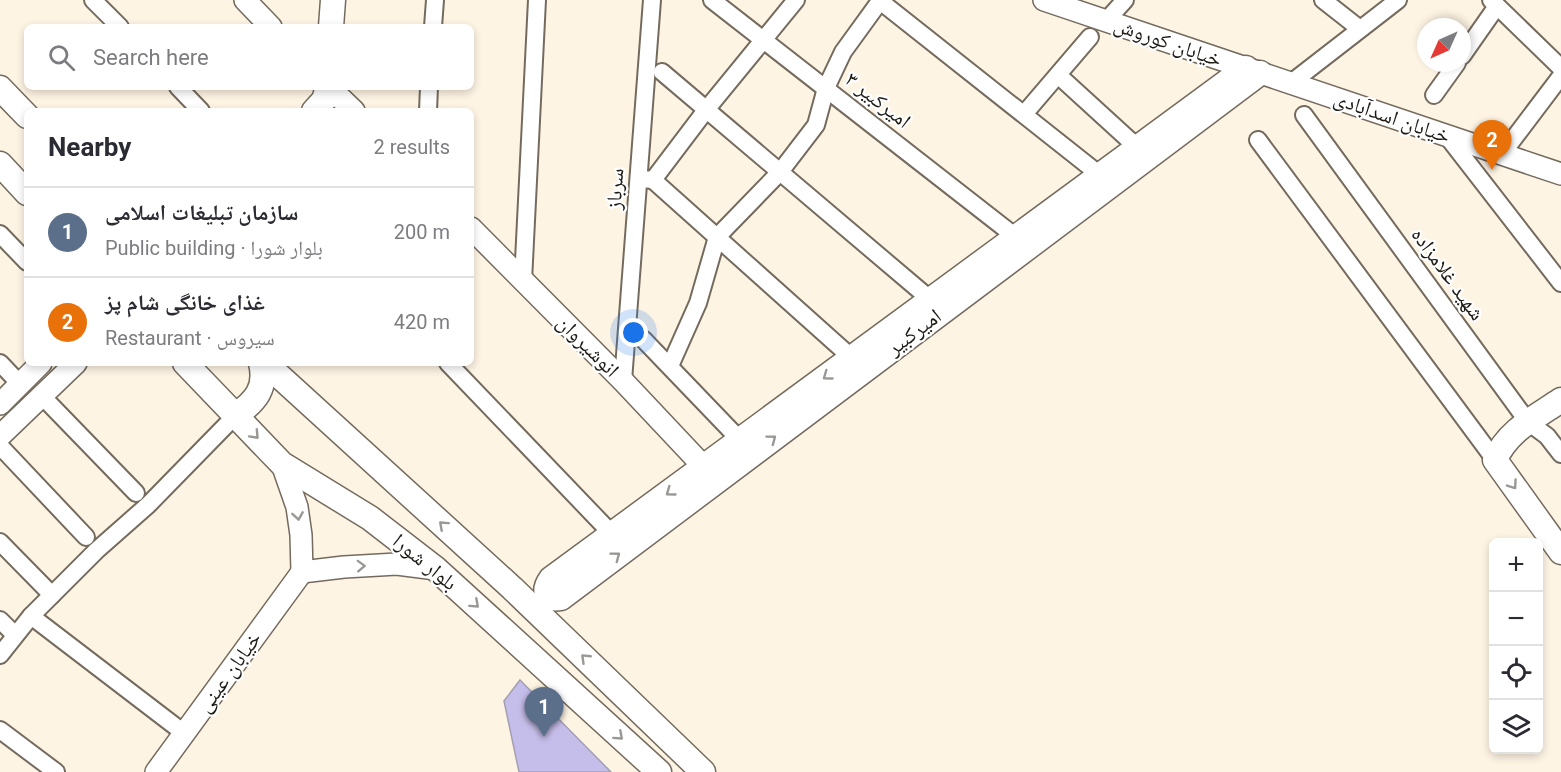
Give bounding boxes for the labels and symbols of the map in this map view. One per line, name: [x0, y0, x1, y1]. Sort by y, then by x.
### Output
street label: خیابان کوروش: [1111, 12, 1225, 73]
north arrow: [1417, 18, 1471, 72]
street label: امیرکبیر ۳: [841, 67, 915, 133]
street label: خیابان اسدآبادی: [1331, 86, 1453, 148]
pin: 2: [1472, 120, 1512, 170]
street label: سرباز: [602, 167, 628, 212]
street label: شهید غلامزاده: [1406, 223, 1490, 325]
street label: امیرکبیر: [881, 304, 946, 361]
street label: انوشیروان: [552, 310, 624, 382]
your location: [619, 318, 648, 347]
one-way arrow: [822, 369, 833, 380]
one-way arrow: [248, 429, 259, 439]
one-way arrow: [765, 435, 776, 446]
one-way arrow: [1506, 478, 1517, 489]
one-way arrow: [665, 485, 676, 496]
one-way arrow: [292, 512, 304, 521]
one-way arrow: [439, 521, 450, 532]
street label: بلوار شورا: [388, 529, 462, 595]
one-way arrow: [609, 552, 620, 563]
one-way arrow: [356, 559, 365, 572]
one-way arrow: [468, 597, 479, 608]
street label: خیابان عینی: [192, 627, 267, 717]
one-way arrow: [582, 655, 593, 666]
pin: 1: [524, 688, 564, 737]
one-way arrow: [613, 729, 623, 740]

